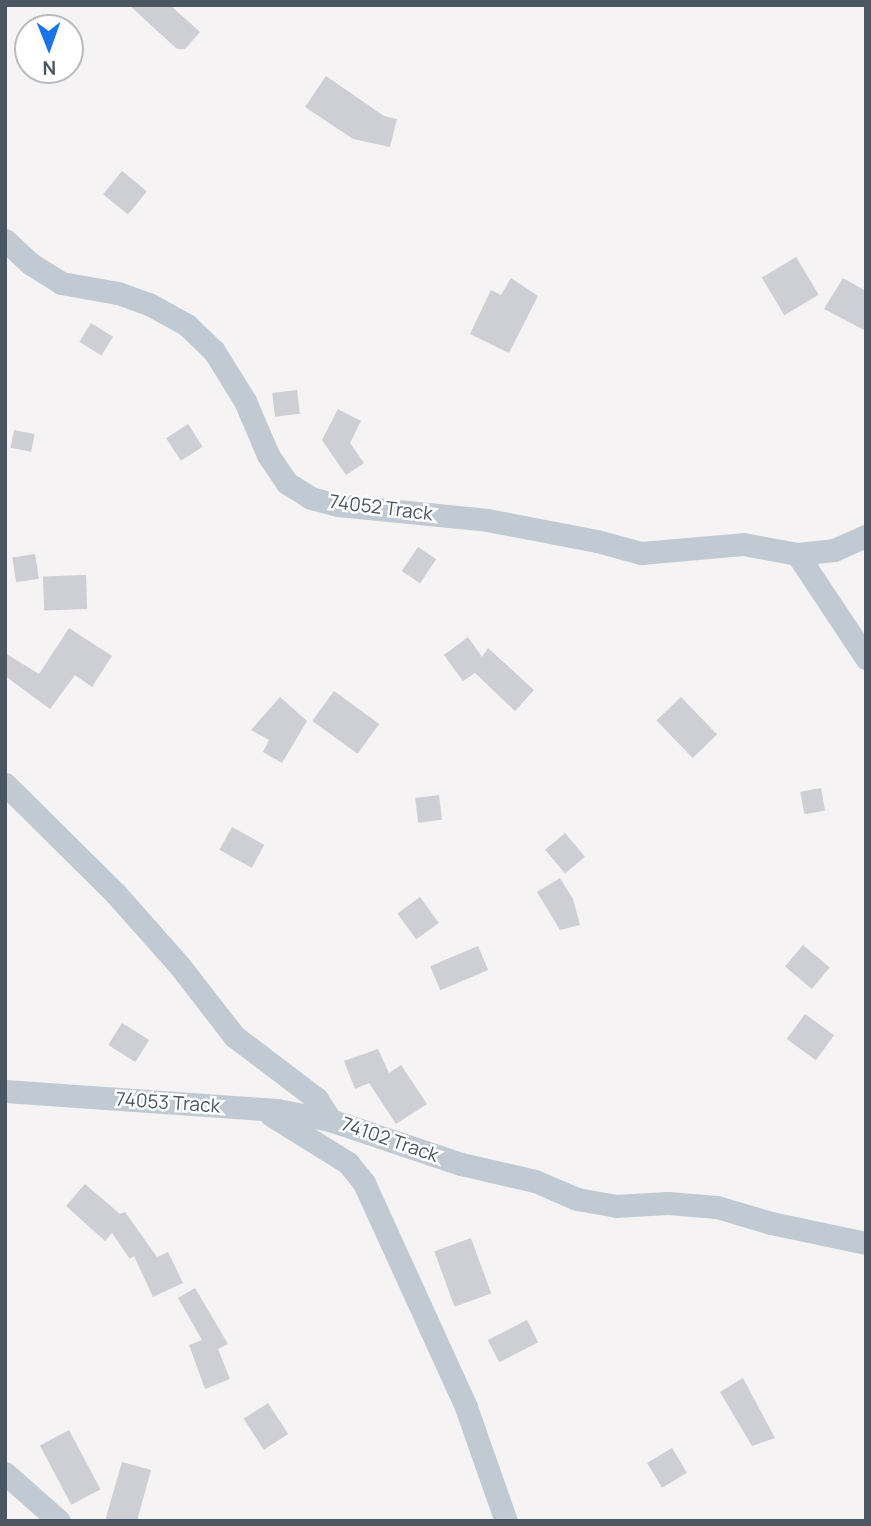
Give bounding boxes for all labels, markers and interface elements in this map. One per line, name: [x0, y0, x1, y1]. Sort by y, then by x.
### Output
north arrow: [14, 14, 84, 84]
text: N: [42, 55, 56, 81]
street label: 74052 Track: [328, 490, 434, 526]
street label: 74053 Track: [115, 1088, 221, 1118]
street label: 74102 Track: [339, 1113, 441, 1167]

